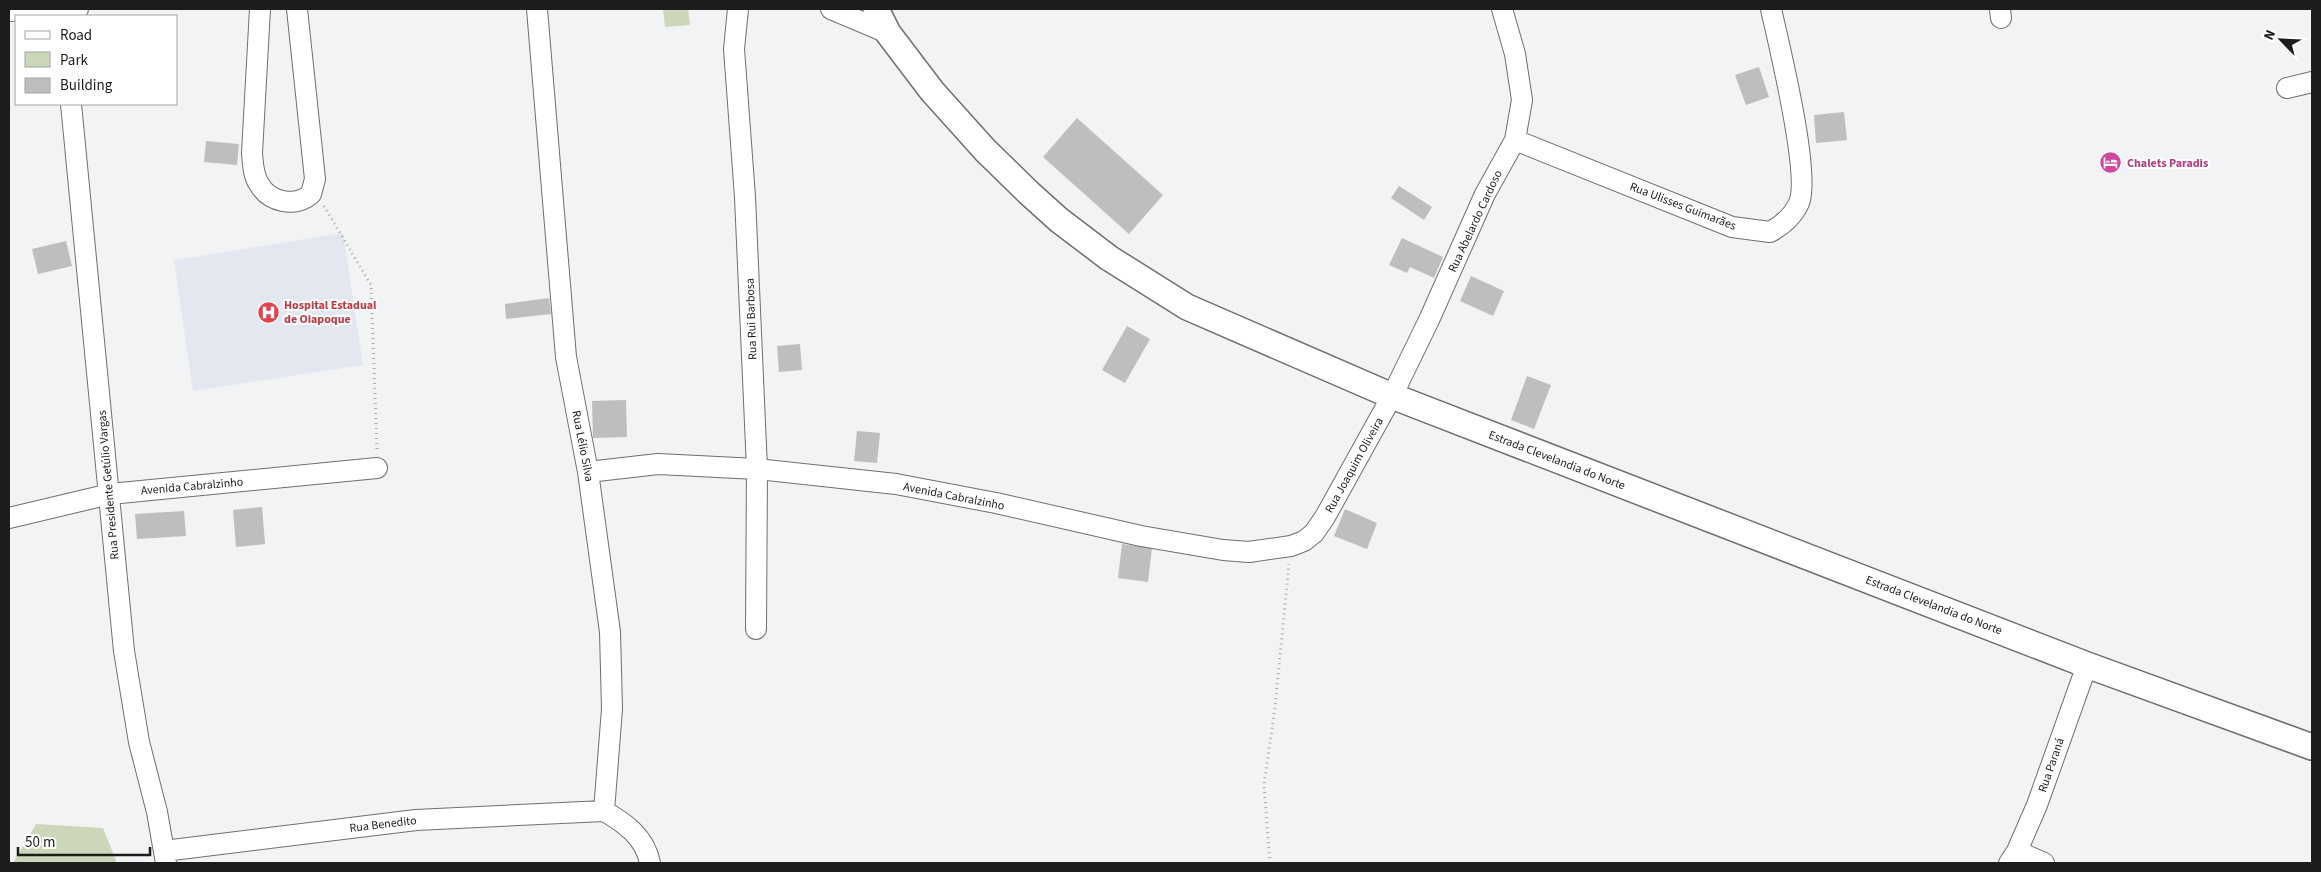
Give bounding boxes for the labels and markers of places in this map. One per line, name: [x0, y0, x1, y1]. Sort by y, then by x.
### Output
hotel icon: Chalets Paradis: [2099, 151, 2123, 175]
place label: Chalets Paradis: [2127, 155, 2208, 172]
place label: Hospital Estadual de Oiapoque: [284, 297, 377, 328]
hospital icon: Hospital Estadual de Oiapoque: [256, 300, 280, 324]

